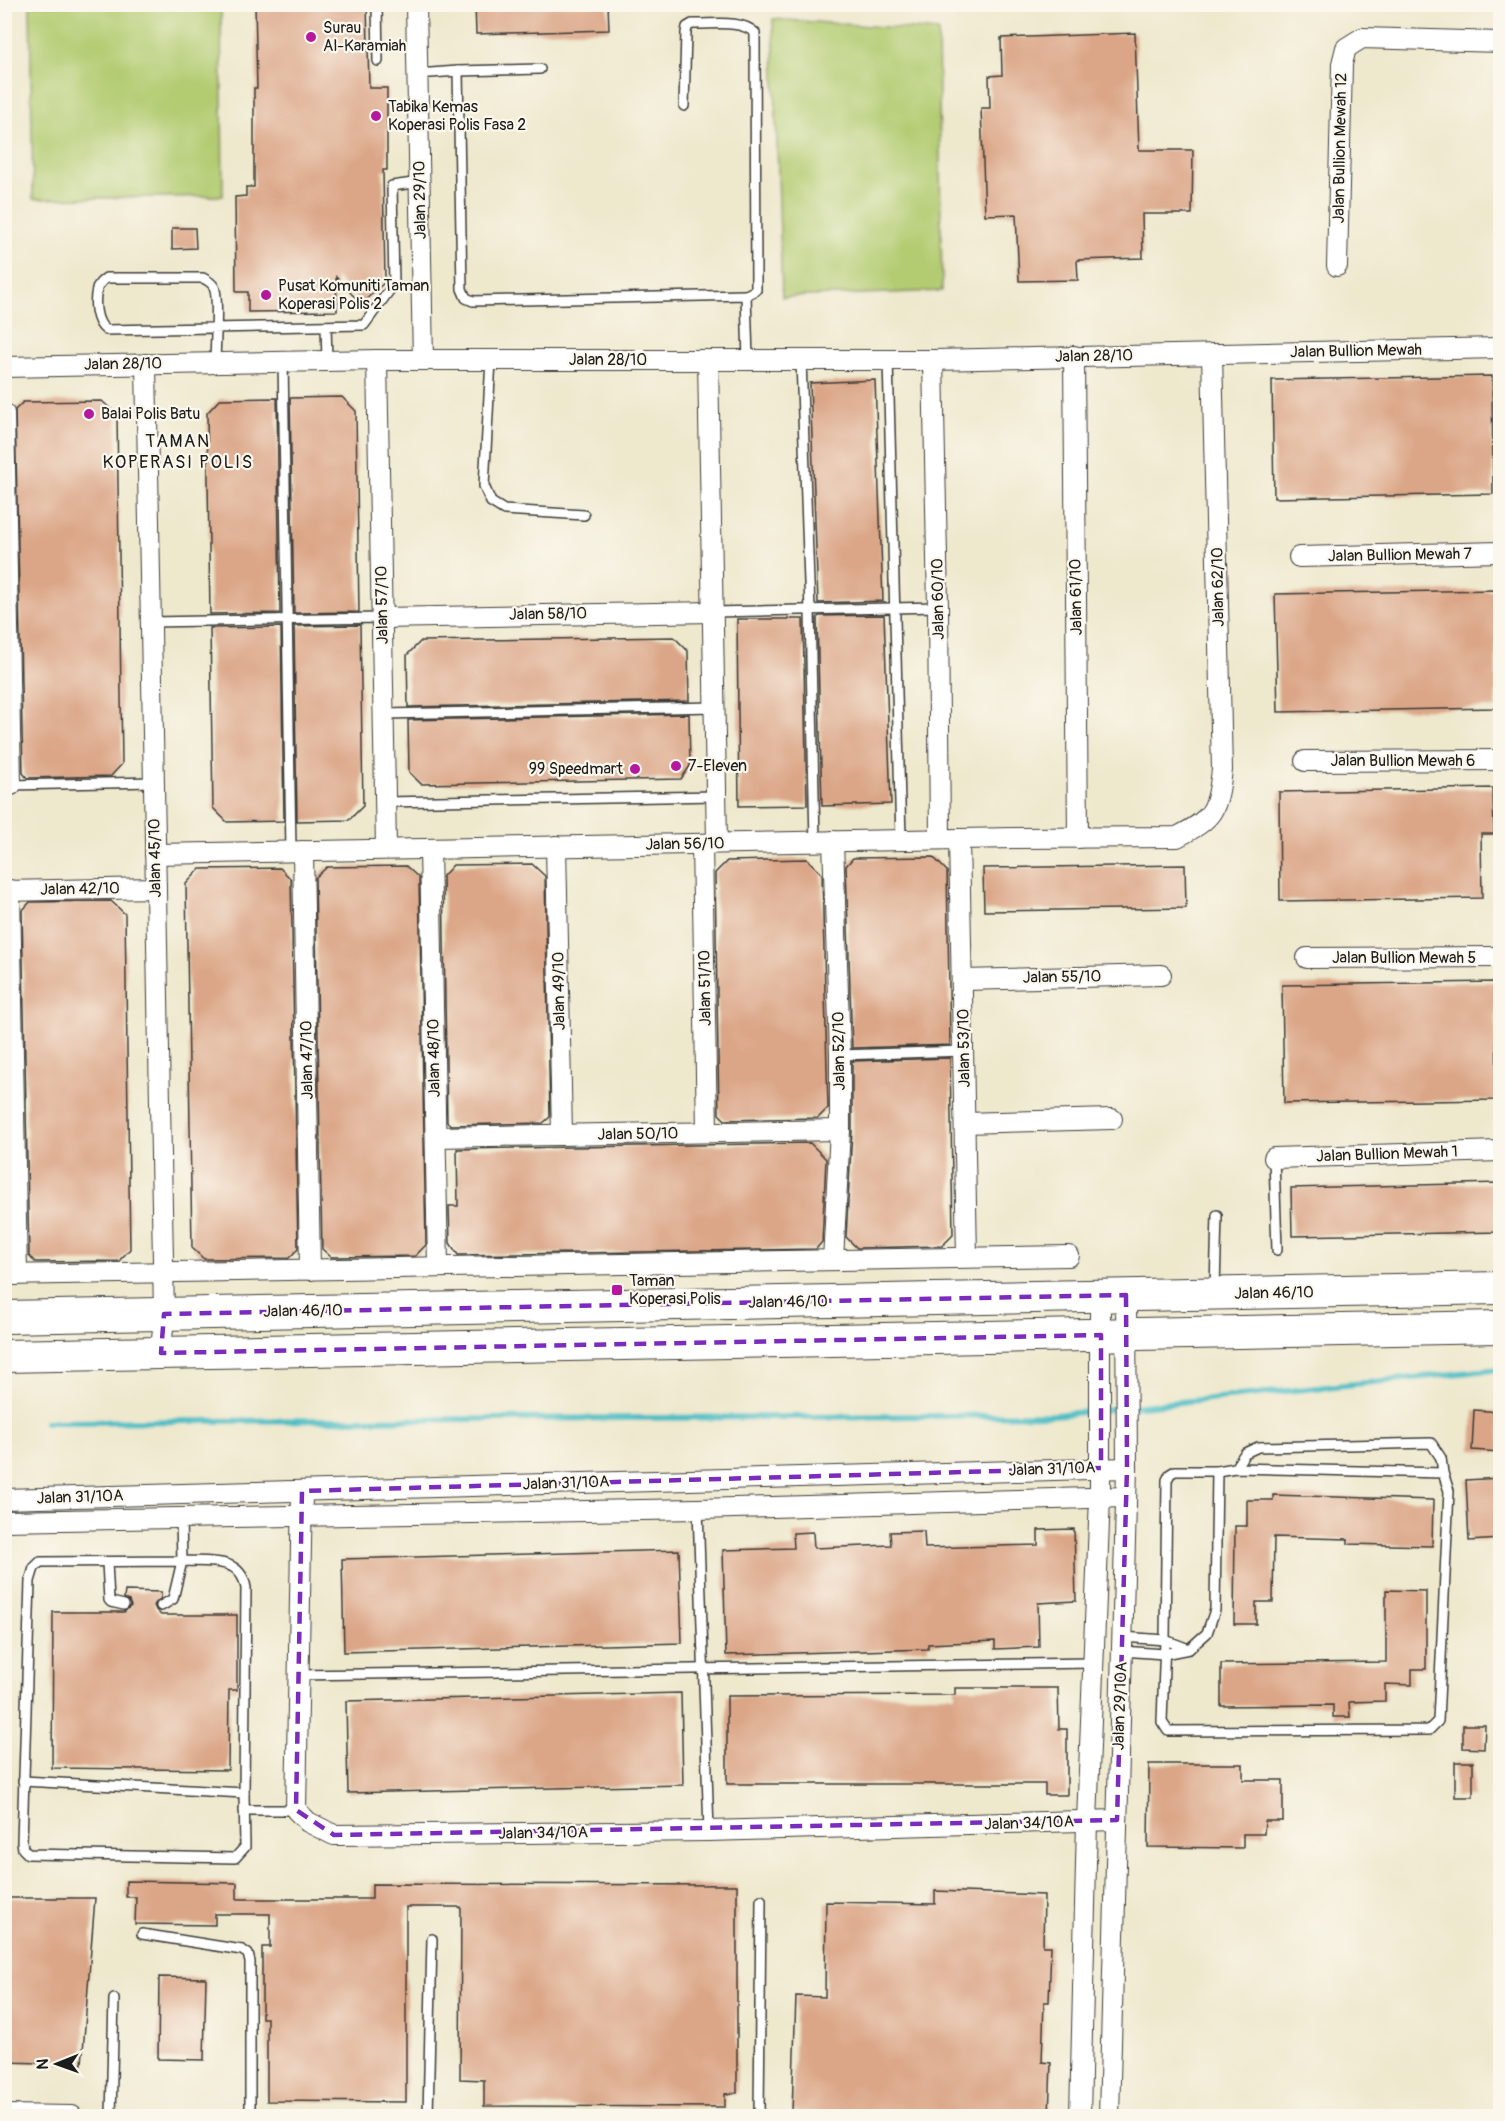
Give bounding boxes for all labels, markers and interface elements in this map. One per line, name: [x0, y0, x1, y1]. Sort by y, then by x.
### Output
place label: Surau Al-Karamiah: [323, 18, 406, 56]
marker: Surau Al-Karamiah: [304, 30, 318, 44]
street label: Jalan Bullion Mewah 12: [1329, 72, 1351, 224]
place label: Tabika Kemas Koperasi Polis Fasa 2: [388, 97, 526, 135]
marker: Tabika Kemas Koperasi Polis Fasa 2: [369, 109, 383, 123]
street label: Jalan 29/10: [409, 161, 431, 239]
place label: Pusat Komuniti Taman Koperasi Polis 2: [278, 276, 429, 314]
marker: Pusat Komuniti Taman Koperasi Polis 2: [259, 288, 273, 302]
street label: Jalan Bullion Mewah: [1290, 340, 1422, 362]
street label: Jalan 28/10: [1055, 345, 1133, 367]
street label: Jalan 28/10: [569, 350, 647, 370]
street label: Jalan 28/10: [84, 353, 162, 375]
place label: Balai Polis Batu: [101, 404, 200, 424]
marker: Balai Polis Batu: [82, 407, 96, 421]
district label: TAMAN KOPERASI POLIS: [102, 430, 254, 474]
street label: Jalan Bullion Mewah 7: [1328, 544, 1473, 566]
street label: Jalan 62/10: [1207, 547, 1229, 627]
street label: Jalan 60/10: [927, 558, 949, 640]
street label: Jalan 61/10: [1065, 558, 1087, 636]
street label: Jalan 57/10: [371, 566, 393, 644]
street label: Jalan 58/10: [509, 603, 587, 625]
street label: Jalan Bullion Mewah 6: [1331, 751, 1475, 771]
place label: 7-Eleven: [688, 756, 747, 776]
place label: 99 Speedmart: [529, 759, 624, 779]
marker: 7-Eleven: [669, 759, 683, 773]
marker: 99 Speedmart: [628, 762, 642, 776]
street label: Jalan 45/10: [144, 818, 166, 898]
street label: Jalan 56/10: [645, 833, 725, 855]
street label: Jalan 42/10: [40, 878, 120, 900]
street label: Jalan Bullion Mewah 5: [1332, 948, 1476, 968]
street label: Jalan 51/10: [694, 950, 716, 1026]
street label: Jalan 49/10: [548, 951, 570, 1031]
street label: Jalan 55/10: [1022, 966, 1102, 988]
street label: Jalan 53/10: [953, 1008, 975, 1088]
street label: Jalan 52/10: [828, 1011, 850, 1091]
street label: Jalan 48/10: [423, 1018, 445, 1098]
street label: Jalan 47/10: [296, 1020, 318, 1100]
street label: Jalan 50/10: [597, 1123, 679, 1145]
street label: Jalan Bullion Mewah 1: [1316, 1142, 1458, 1166]
place label: Taman Koperasi Polis: [629, 1271, 721, 1309]
street label: Jalan 46/10: [1234, 1282, 1314, 1304]
marker: Taman Koperasi Polis: [610, 1283, 624, 1297]
street label: Jalan 46/10: [748, 1291, 828, 1313]
street label: Jalan 46/10: [263, 1300, 343, 1322]
street label: Jalan 31/10A: [1008, 1457, 1096, 1481]
street label: Jalan 31/10A: [522, 1471, 610, 1495]
street label: Jalan 31/10A: [36, 1485, 124, 1509]
street label: Jalan 29/10A: [1108, 1661, 1132, 1751]
street label: Jalan 34/10A: [984, 1811, 1074, 1835]
street label: Jalan 34/10A: [498, 1822, 588, 1844]
north arrow: [27, 2034, 87, 2094]
text: N: [33, 2058, 53, 2070]

